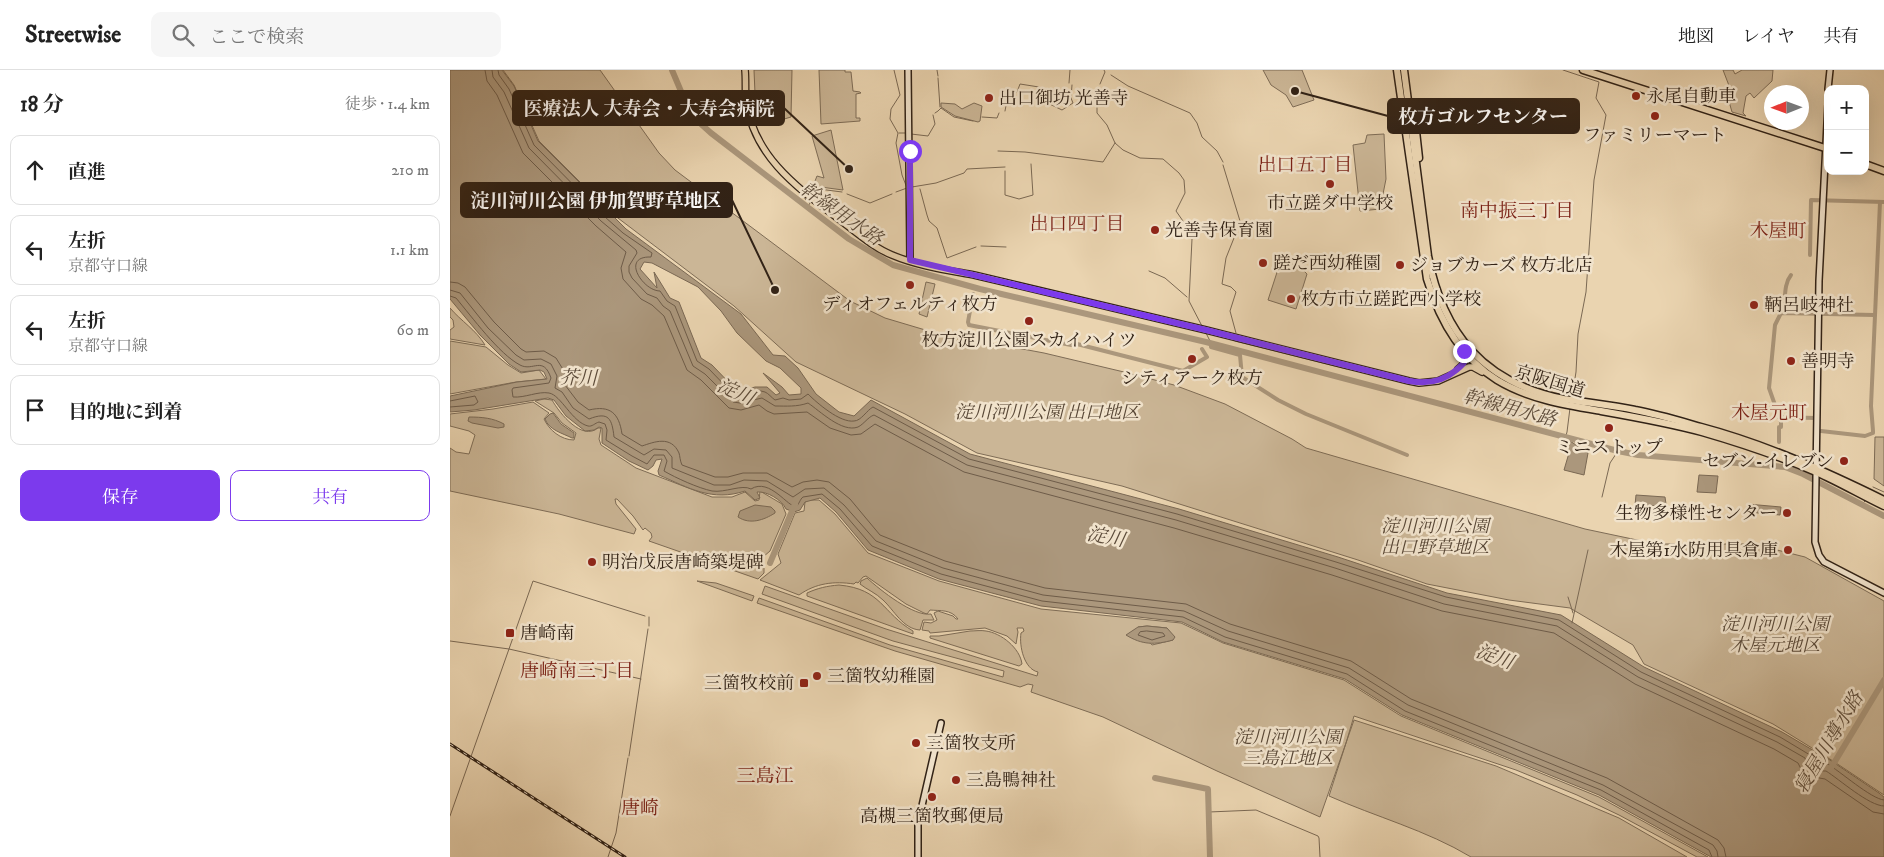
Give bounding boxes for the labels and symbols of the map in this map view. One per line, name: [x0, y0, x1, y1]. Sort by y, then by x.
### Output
north arrow: [1764, 85, 1809, 130]
place label: 永尾自動車: [1646, 86, 1736, 108]
place label: 出口御坊 光善寺: [999, 88, 1129, 110]
marker: 永尾自動車: [1630, 90, 1642, 102]
callout: 医療法人 大寿会・大寿会病院: [513, 91, 784, 125]
marker: 出口御坊 光善寺: [983, 92, 995, 104]
text: 医療法人 大寿会・大寿会病院: [523, 98, 775, 121]
callout: 枚方ゴルフセンター: [1388, 99, 1579, 133]
text: 枚方ゴルフセンター: [1398, 106, 1568, 129]
marker: ファミリーマート: [1649, 110, 1661, 122]
place label: ファミリーマート: [1583, 125, 1727, 147]
route start: [899, 140, 922, 163]
district label: 出口五丁目: [1257, 154, 1353, 177]
water label: 幹線用水路: [796, 178, 888, 252]
marker: 市立蹉ダ中学校: [1324, 178, 1336, 190]
callout: 淀川河川公園 伊加賀野草地区: [461, 183, 732, 217]
text: 淀川河川公園 伊加賀野草地区: [470, 190, 722, 213]
place label: 市立蹉ダ中学校: [1267, 193, 1393, 215]
district label: 南中振三丁目: [1460, 200, 1574, 223]
district label: 出口四丁目: [1029, 213, 1125, 236]
place label: 光善寺保育園: [1165, 220, 1273, 242]
district label: 木屋町: [1749, 220, 1807, 243]
marker: 光善寺保育園: [1149, 224, 1161, 236]
place label: 蹉だ西幼稚園: [1273, 253, 1381, 275]
place label: ジョブカーズ 枚方北店: [1410, 255, 1592, 277]
marker: 蹉だ西幼稚園: [1257, 257, 1269, 269]
marker: ジョブカーズ 枚方北店: [1394, 259, 1406, 271]
marker: ディオフェルティ枚方: [904, 279, 916, 291]
place label: 枚方市立蹉跎西小学校: [1301, 289, 1481, 311]
marker: 枚方市立蹉跎西小学校: [1285, 293, 1297, 305]
place label: ディオフェルティ枚方: [822, 294, 998, 316]
place label: 鞆呂岐神社: [1764, 295, 1854, 317]
marker: 鞆呂岐神社: [1748, 299, 1760, 311]
marker: 枚方淀川公園スカイハイツ: [1023, 315, 1035, 327]
place label: 枚方淀川公園スカイハイツ: [921, 330, 1137, 352]
route end: [1453, 340, 1476, 363]
place label: 善明寺: [1801, 351, 1855, 373]
marker: シティアーク枚方: [1186, 353, 1198, 365]
marker: 善明寺: [1785, 355, 1797, 367]
street label: 京阪国道: [1512, 361, 1587, 403]
water label: 芥川: [559, 367, 599, 390]
place label: シティアーク枚方: [1121, 368, 1263, 390]
water label: 淀川: [713, 374, 759, 411]
water label: 幹線用水路: [1461, 385, 1560, 432]
park label: 淀川河川公園 出口地区: [955, 402, 1141, 424]
district label: 木屋元町: [1731, 402, 1807, 425]
marker: ミニストップ: [1603, 422, 1615, 434]
place label: ミニストップ: [1555, 437, 1663, 459]
place label: セブン-イレブン: [1702, 451, 1834, 473]
marker: セブン-イレブン: [1838, 455, 1850, 467]
place label: 生物多様性センター: [1616, 503, 1777, 525]
marker: 生物多様性センター: [1781, 507, 1793, 519]
park label: 淀川河川公園 出口野草地区: [1381, 516, 1492, 559]
water label: 淀川: [1085, 523, 1129, 553]
place label: 木屋第1水防用具倉庫: [1609, 540, 1778, 562]
marker: 木屋第1水防用具倉庫: [1782, 544, 1794, 556]
place label: 明治戊辰唐崎築堤碑: [602, 552, 764, 574]
marker: 明治戊辰唐崎築堤碑: [586, 556, 598, 568]
park label: 淀川河川公園 木屋元地区: [1721, 614, 1832, 657]
place label: 唐崎南: [520, 623, 574, 645]
marker: 唐崎南: [504, 627, 516, 639]
water label: 淀川: [1473, 640, 1518, 675]
district label: 唐崎南三丁目: [520, 660, 634, 683]
place label: 三箇牧幼稚園: [827, 666, 935, 688]
marker: 三箇牧幼稚園: [811, 670, 823, 682]
place label: 三箇牧校前: [704, 673, 794, 695]
marker: 三箇牧校前: [798, 677, 810, 689]
water label: 寝屋川導水路: [1790, 686, 1870, 798]
park label: 淀川河川公園 三島江地区: [1234, 727, 1345, 770]
place label: 三箇牧支所: [926, 733, 1016, 755]
marker: 三箇牧支所: [910, 737, 922, 749]
district label: 三島江: [736, 765, 794, 788]
place label: 三島鴨神社: [966, 770, 1056, 792]
marker: 三島鴨神社: [950, 774, 962, 786]
marker: 高槻三箇牧郵便局: [926, 791, 938, 803]
district label: 唐崎: [621, 797, 659, 820]
place label: 高槻三箇牧郵便局: [860, 806, 1004, 828]

